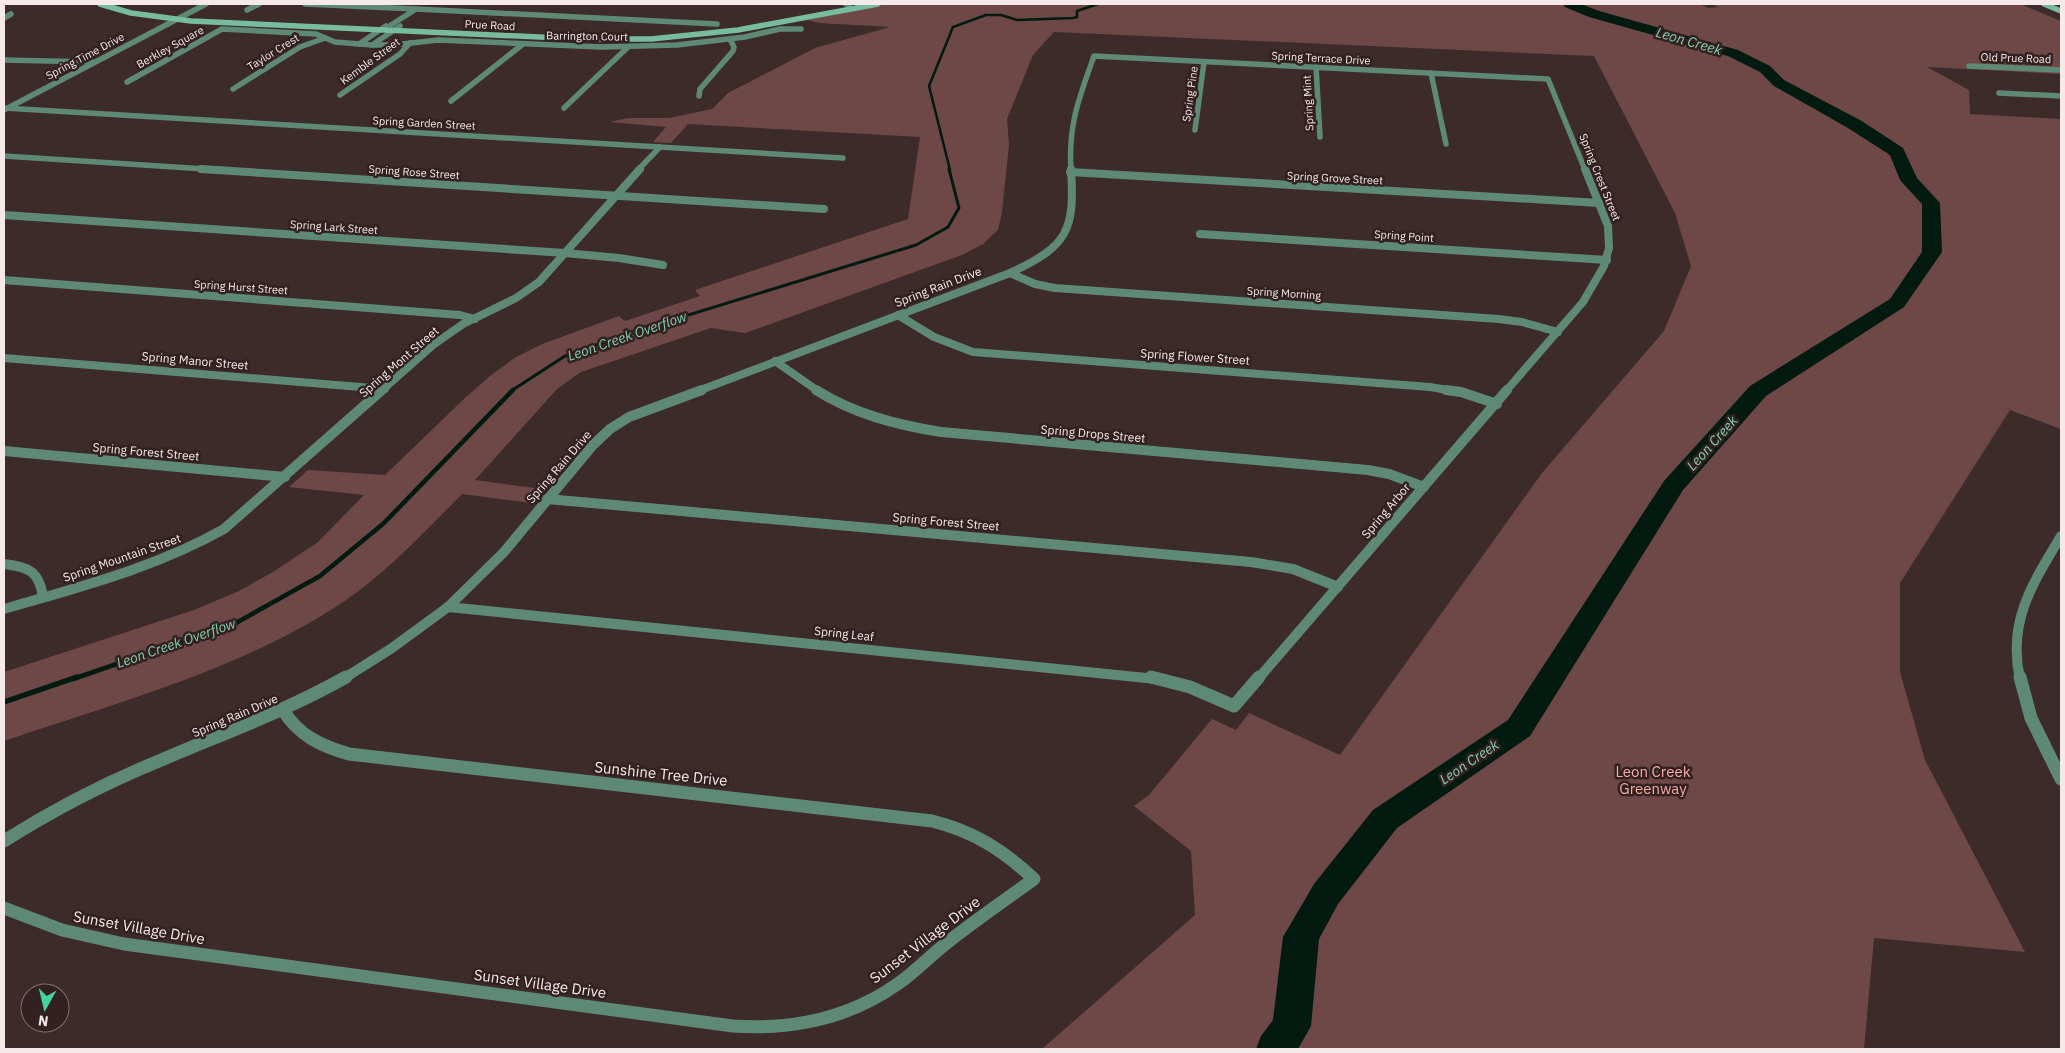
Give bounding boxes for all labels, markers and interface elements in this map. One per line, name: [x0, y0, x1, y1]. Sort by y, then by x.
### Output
street label: Prue Road: [464, 17, 516, 33]
street label: Berkley Square: [134, 23, 206, 71]
water label: Leon Creek: [1654, 23, 1725, 59]
street label: Barrington Court: [546, 28, 628, 44]
street label: Spring Time Drive: [43, 29, 127, 83]
street label: Taylor Crest: [244, 30, 302, 73]
street label: Kemble Street: [337, 35, 403, 87]
street label: Spring Terrace Drive: [1271, 48, 1371, 68]
street label: Old Prue Road: [1981, 50, 2051, 66]
street label: Spring Pine: [1179, 65, 1201, 123]
street label: Spring Mint: [1300, 75, 1316, 131]
street label: Spring Garden Street: [372, 113, 476, 133]
street label: Spring Crest Street: [1576, 131, 1624, 223]
street label: Spring Rose Street: [368, 162, 460, 182]
street label: Spring Grove Street: [1287, 168, 1383, 188]
street label: Spring Lark Street: [290, 217, 379, 237]
street label: Spring Point: [1374, 227, 1434, 245]
street label: Spring Rain Drive: [892, 263, 984, 310]
street label: Spring Hurst Street: [194, 277, 289, 297]
street label: Spring Morning: [1246, 283, 1322, 303]
water label: Leon Creek Overflow: [565, 307, 690, 365]
street label: Spring Mont Street: [356, 323, 442, 400]
street label: Spring Flower Street: [1140, 345, 1250, 368]
street label: Spring Manor Street: [141, 348, 249, 373]
water label: Leon Creek: [1683, 411, 1742, 474]
street label: Spring Drops Street: [1040, 421, 1146, 446]
street label: Spring Rain Drive: [523, 427, 595, 506]
street label: Spring Forest Street: [92, 439, 200, 464]
street label: Spring Arbor: [1358, 480, 1413, 541]
street label: Spring Forest Street: [892, 509, 1000, 534]
street label: Spring Mountain Street: [61, 530, 183, 585]
water label: Leon Creek Overflow: [114, 614, 239, 672]
street label: Spring Leaf: [813, 623, 875, 644]
street label: Spring Rain Drive: [190, 691, 280, 740]
water label: Leon Creek: [1436, 735, 1503, 788]
street label: Sunshine Tree Drive: [594, 757, 729, 790]
park label: Leon Creek Greenway: [1615, 762, 1691, 798]
street label: Sunset Village Drive: [866, 892, 984, 987]
street label: Sunset Village Drive: [72, 907, 206, 948]
street label: Sunset Village Drive: [473, 965, 607, 1002]
north arrow: [20, 983, 70, 1033]
text: N: [37, 1011, 49, 1030]

